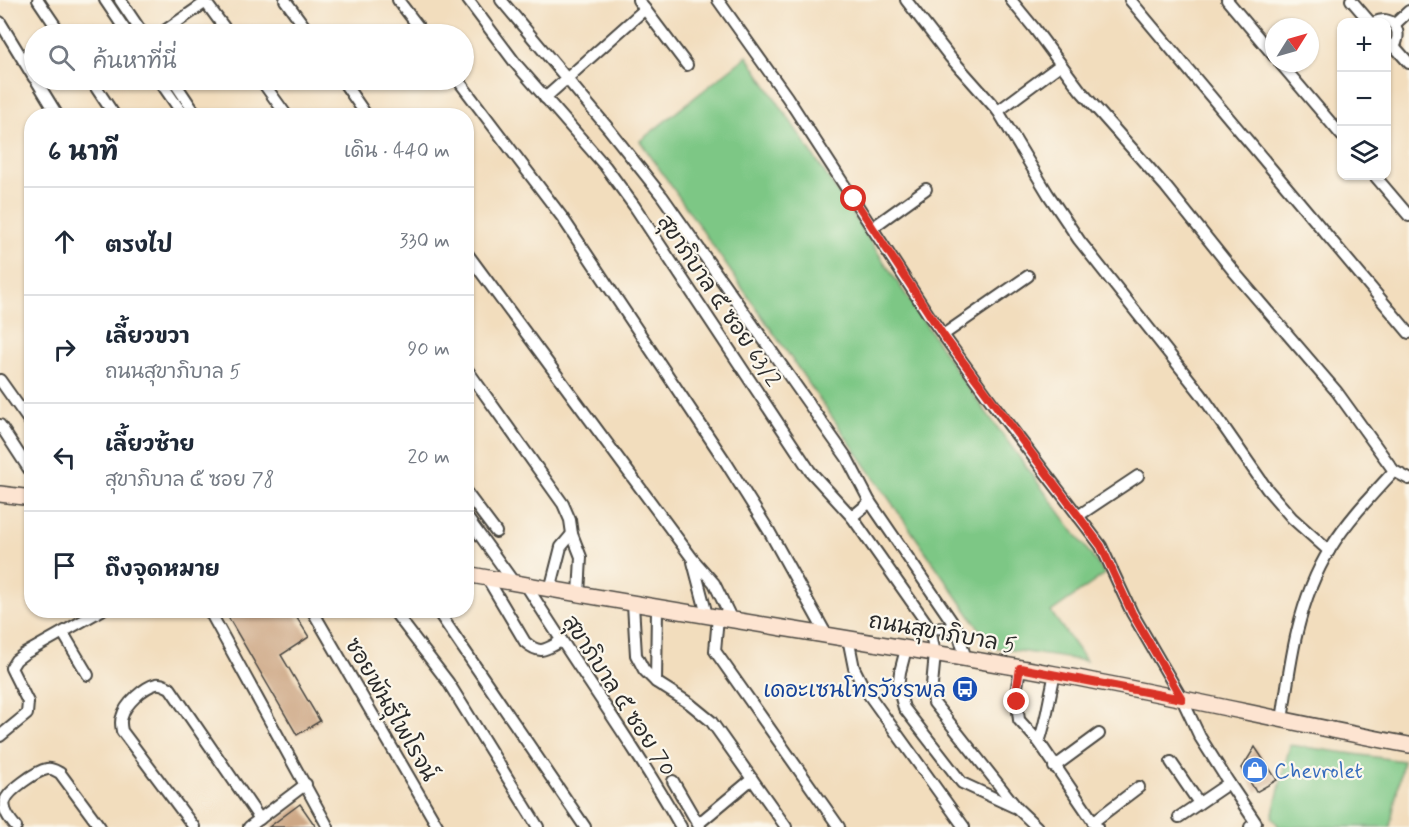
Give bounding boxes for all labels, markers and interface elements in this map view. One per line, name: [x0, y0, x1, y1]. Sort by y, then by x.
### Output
north arrow: [1265, 18, 1319, 72]
map controls: [1337, 18, 1391, 180]
button: +: [1337, 18, 1391, 72]
search box: [24, 24, 474, 90]
icon: search: [45, 41, 78, 74]
text: ค้นหาที่นี่: [93, 48, 177, 76]
button: −: [1337, 72, 1391, 126]
button: layers: [1337, 126, 1391, 180]
text: 6 นาที: [48, 136, 118, 170]
text: เดิน · 440 m: [344, 138, 450, 165]
route start: [840, 185, 866, 211]
street label: สุขาภิบาล ๕ ซอย 63/2: [649, 209, 787, 393]
icon: ahead: [48, 225, 81, 258]
text: 330 m: [399, 228, 450, 255]
text: ตรงไป: [105, 232, 173, 260]
text: เลี้ยวขวา: [105, 323, 189, 351]
icon: right: [48, 333, 81, 366]
text: 90 m: [407, 336, 450, 363]
text: ถนนสุขาภิบาล 5: [105, 359, 241, 386]
text: เลี้ยวซ้าย: [105, 431, 195, 459]
icon: left: [48, 441, 81, 474]
text: 20 m: [407, 444, 450, 471]
text: สุขาภิบาล ๕ ซอย 78: [105, 467, 275, 494]
icon: arrive: [48, 549, 81, 582]
text: ถึงจุดหมาย: [105, 556, 220, 584]
street label: ถนนสุขาภิบาล 5: [866, 606, 1019, 662]
street label: สุขาภิบาล ๕ ซอย 70: [555, 609, 682, 783]
street label: ซอยพันธ์ุไพโรจน์: [337, 632, 445, 788]
bus stop icon: เดอะเซนโทรวัชรพล: [950, 674, 980, 704]
place label: เดอะเซนโทรวัชรพล: [763, 675, 946, 705]
route end: [1003, 688, 1029, 714]
shop icon: Chevrolet: [1240, 755, 1270, 785]
place label: Chevrolet: [1274, 758, 1363, 786]

